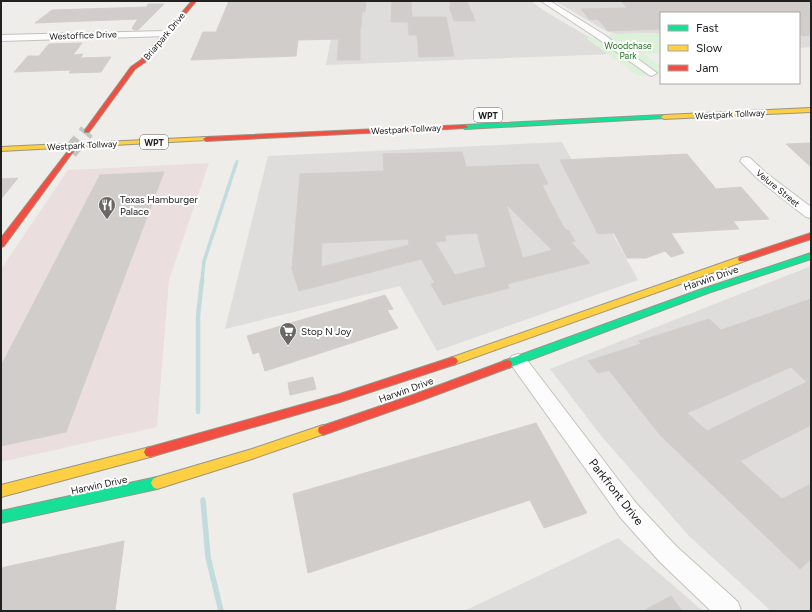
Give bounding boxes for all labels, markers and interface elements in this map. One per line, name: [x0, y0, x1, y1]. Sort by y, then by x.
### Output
street label: Briarpark Drive: [141, 10, 187, 62]
legend: [660, 12, 800, 84]
text: Fast: [696, 21, 719, 35]
street label: Westoffice Drive: [49, 28, 117, 42]
park label: Woodchase Park: [604, 40, 652, 61]
text: Slow: [696, 41, 723, 55]
text: Jam: [696, 61, 719, 75]
street label: Westpark Tollway: [695, 107, 766, 121]
road number: WPT: [474, 108, 502, 122]
street label: Westpark Tollway: [371, 122, 442, 136]
road number: WPT: [140, 135, 168, 149]
street label: Westpark Tollway: [47, 138, 118, 152]
street label: Velure Street: [754, 167, 803, 209]
place label: Texas Hamburger Palace: [120, 193, 199, 218]
restaurant icon: Texas Hamburger Palace: [97, 195, 117, 220]
street label: Harwin Drive: [682, 262, 741, 293]
supermarket icon: Stop N Joy: [278, 321, 298, 346]
place label: Stop N Joy: [301, 325, 352, 338]
street label: Harwin Drive: [377, 374, 436, 406]
street label: Parkfront Drive: [586, 456, 646, 528]
street label: Harwin Drive: [70, 473, 129, 497]

